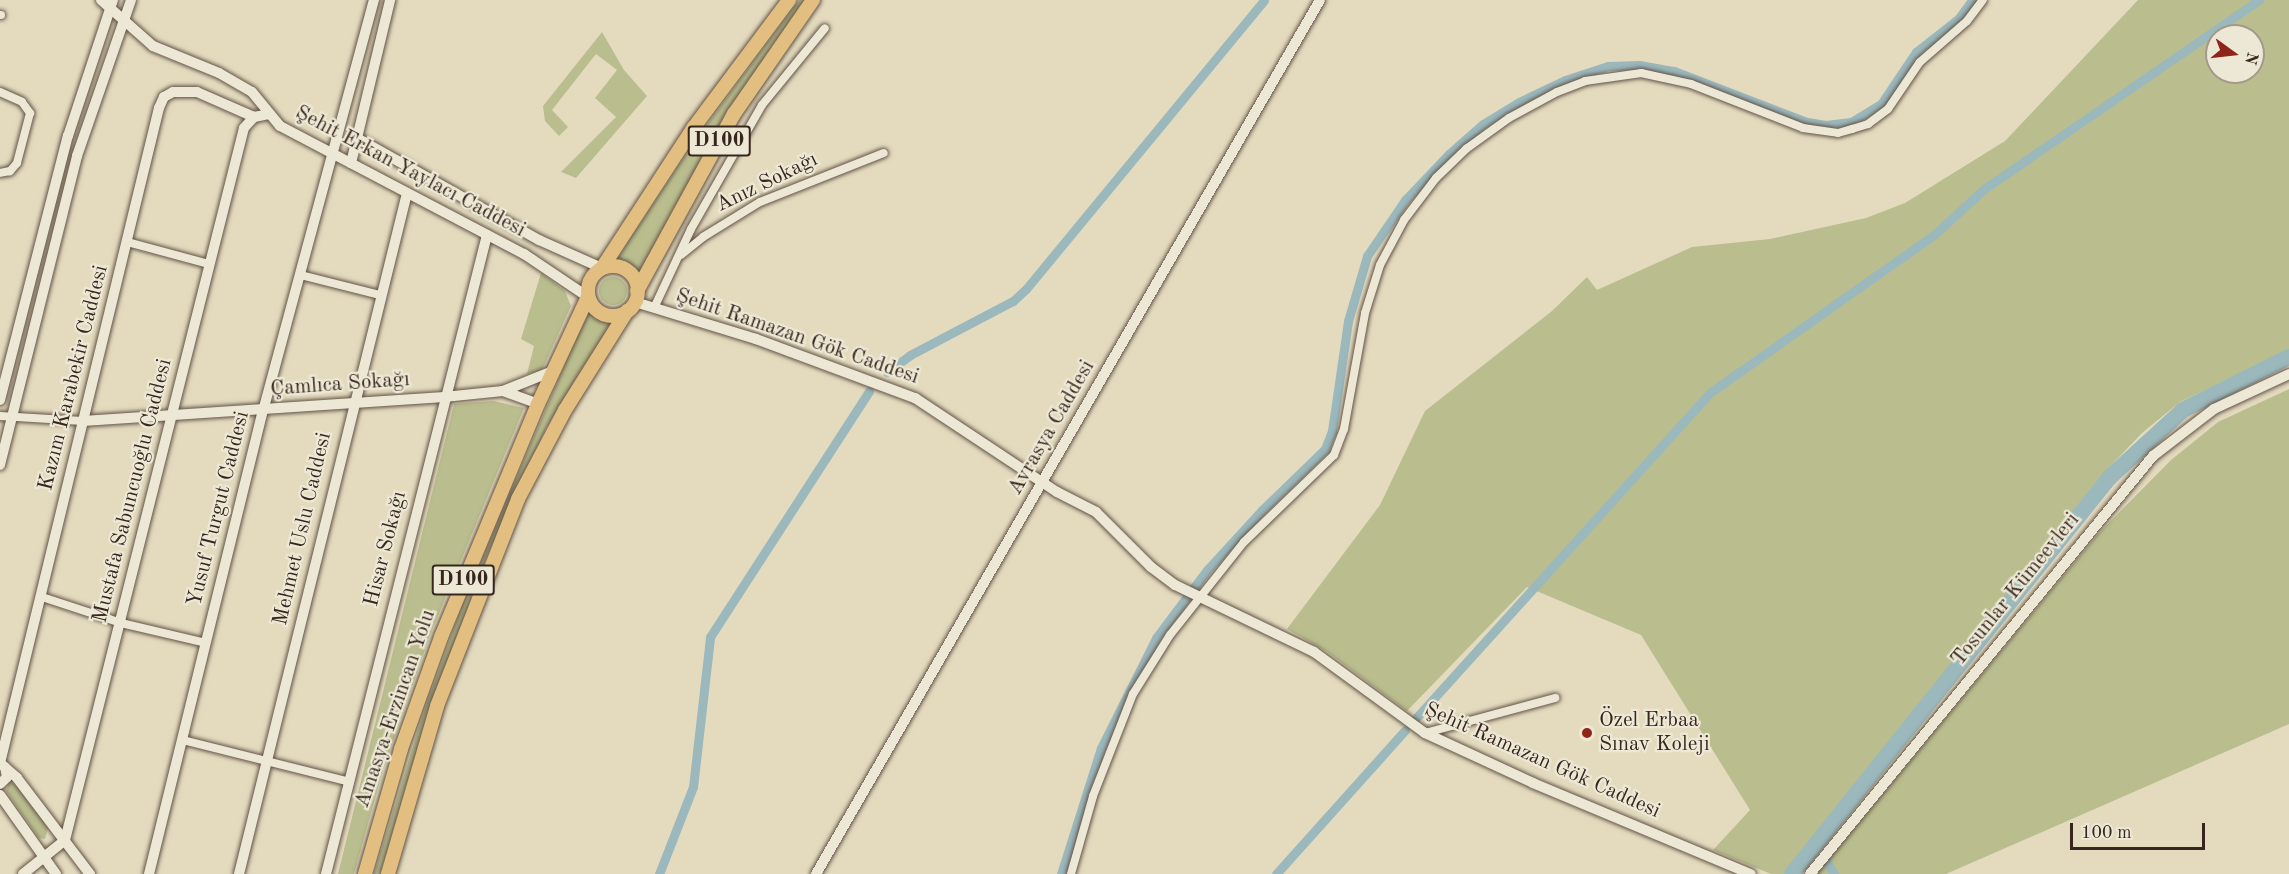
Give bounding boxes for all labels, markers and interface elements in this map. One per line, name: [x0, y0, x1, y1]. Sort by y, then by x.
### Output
north arrow: [2205, 24, 2265, 84]
text: N: [2241, 50, 2260, 66]
street label: Şehit Erkan Yaylacı Caddesi: [290, 100, 530, 244]
road number: D100: [688, 124, 750, 158]
street label: Anız Sokağı: [712, 148, 822, 218]
street label: Kazım Karabekir Caddesi: [34, 263, 114, 493]
street label: Şehit Ramazan Gök Caddesi: [672, 284, 922, 390]
street label: Mustafa Sabuncuoğlu Caddesi: [88, 356, 178, 626]
street label: Avrasya Caddesi: [1003, 356, 1101, 500]
street label: Çamlıca Sokağı: [269, 368, 411, 402]
street label: Yusuf Turgut Caddesi: [183, 409, 255, 609]
street label: Mehmet Uslu Caddesi: [269, 430, 337, 628]
street label: Hisar Sokağı: [360, 489, 412, 609]
street label: Tosunlar Kümeevleri: [1946, 508, 2086, 672]
road number: D100: [432, 563, 494, 597]
street label: Amasya-Erzincan Yolu: [350, 607, 442, 811]
street label: Şehit Ramazan Gök Caddesi: [1420, 698, 1664, 824]
place label: Özel Erbaa Sınav Koleji: [1599, 708, 1710, 758]
marker: Özel Erbaa Sınav Koleji: [1580, 726, 1594, 740]
scale bar: [2073, 811, 2208, 849]
text: 100 m: [2081, 824, 2132, 842]

